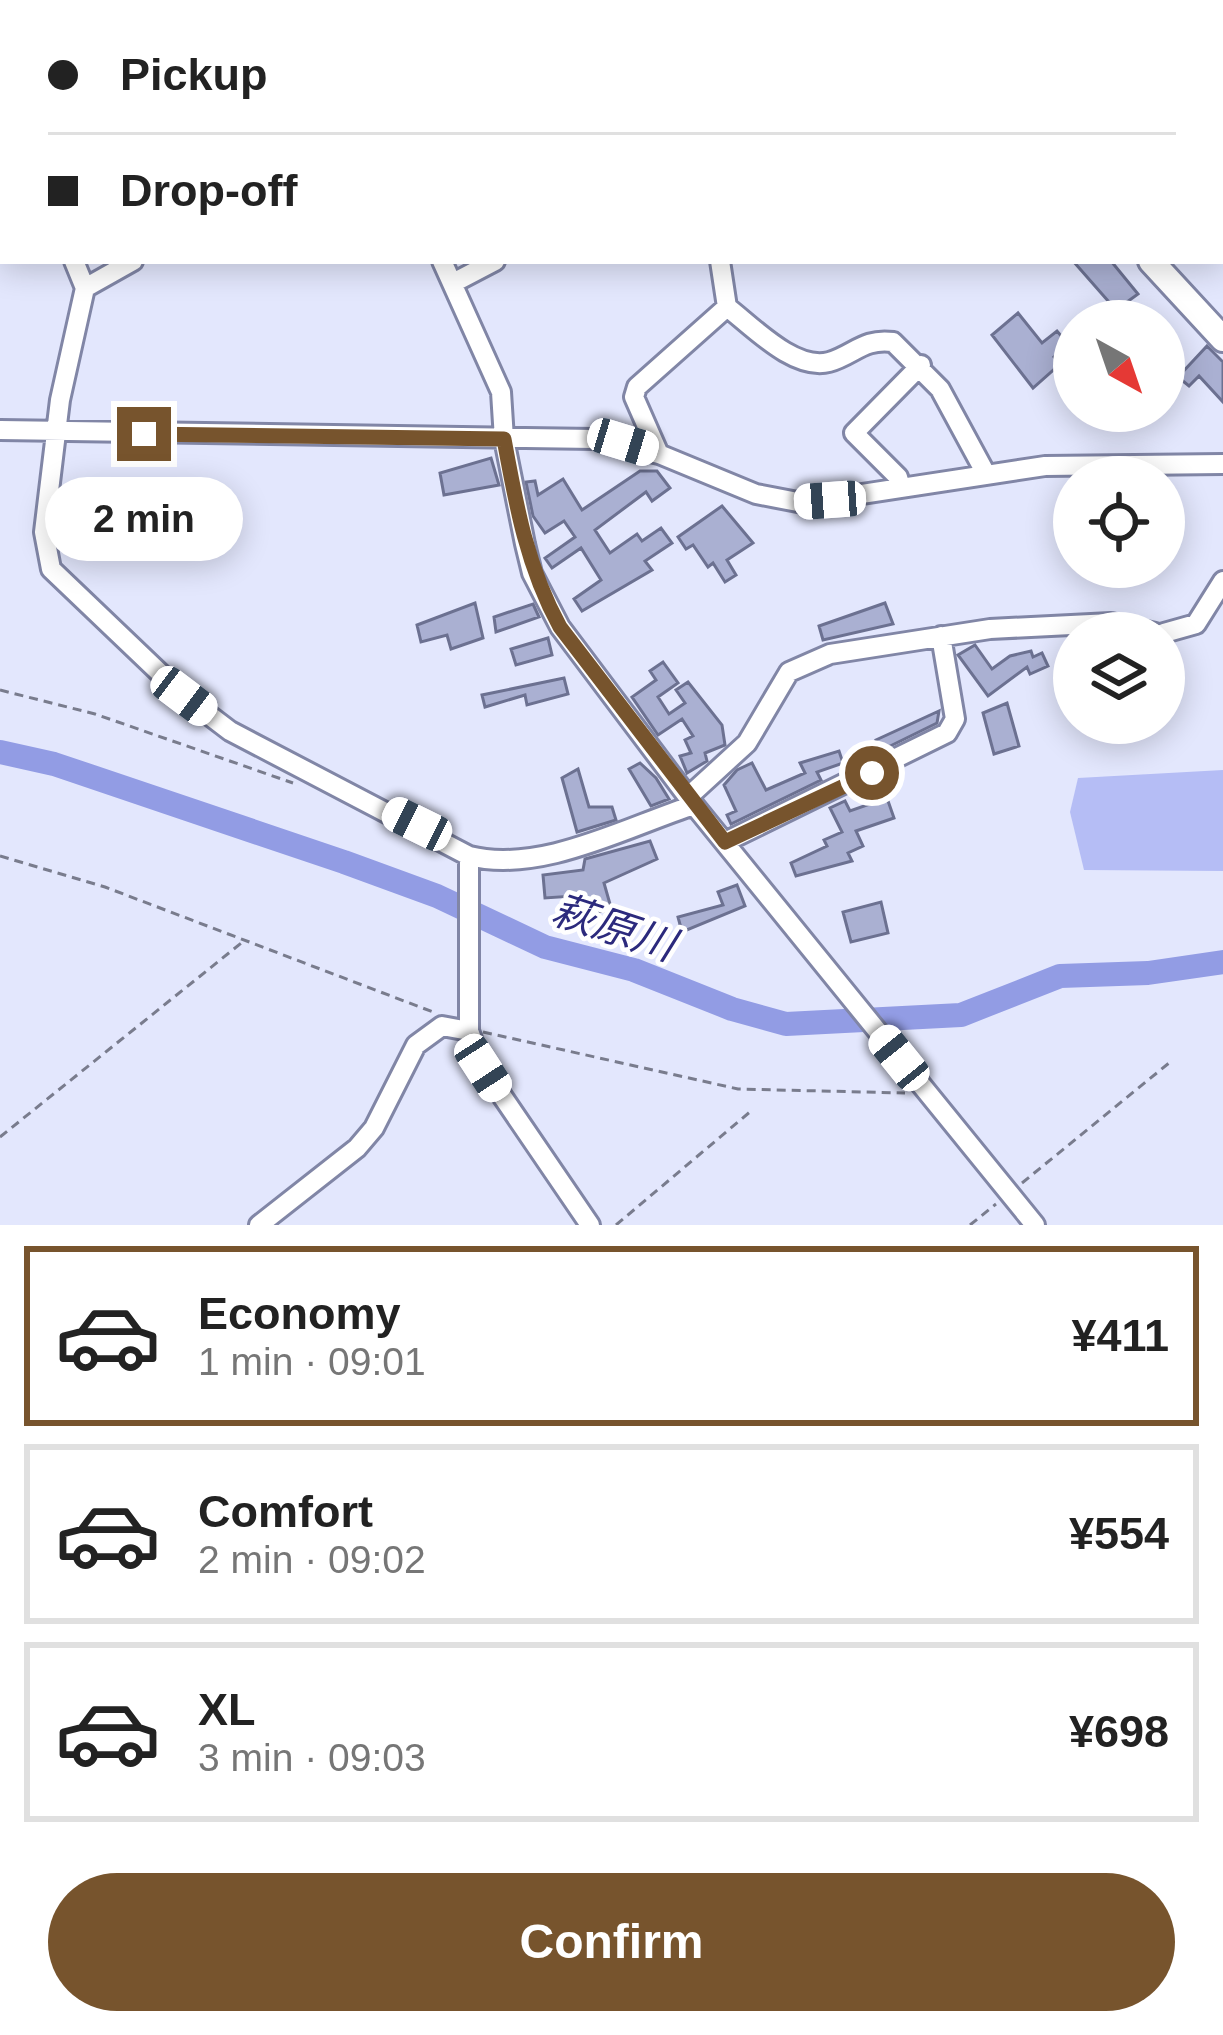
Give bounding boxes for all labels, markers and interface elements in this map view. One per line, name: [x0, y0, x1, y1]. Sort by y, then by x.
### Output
text: Pickup: [120, 49, 268, 100]
text: Drop-off: [120, 165, 297, 216]
north arrow: [1053, 300, 1185, 432]
map controls: [1053, 300, 1185, 744]
route end: [117, 407, 171, 461]
car: [583, 414, 663, 470]
button: locate: [1053, 456, 1185, 588]
callout: 2 min: [45, 476, 243, 560]
car: [793, 480, 867, 520]
text: 2 min: [93, 497, 195, 540]
button: layers: [1053, 612, 1185, 744]
car: [144, 660, 224, 732]
route start: [845, 746, 899, 800]
car: [377, 792, 457, 856]
water label: 萩原川: [547, 886, 685, 971]
car: [862, 1019, 936, 1097]
car: [448, 1028, 518, 1108]
icon: car: [54, 1282, 162, 1390]
text: Economy: [198, 1288, 401, 1339]
text: ¥411: [1071, 1310, 1169, 1361]
text: 1 min · 09:01: [198, 1340, 426, 1383]
icon: car: [54, 1480, 162, 1588]
text: Comfort: [198, 1486, 373, 1537]
text: ¥554: [1069, 1508, 1169, 1559]
text: 2 min · 09:02: [198, 1538, 426, 1581]
icon: car: [54, 1678, 162, 1786]
text: XL: [198, 1684, 256, 1735]
text: ¥698: [1069, 1706, 1169, 1757]
text: 3 min · 09:03: [198, 1736, 426, 1779]
button: Confirm: [48, 1873, 1175, 2011]

